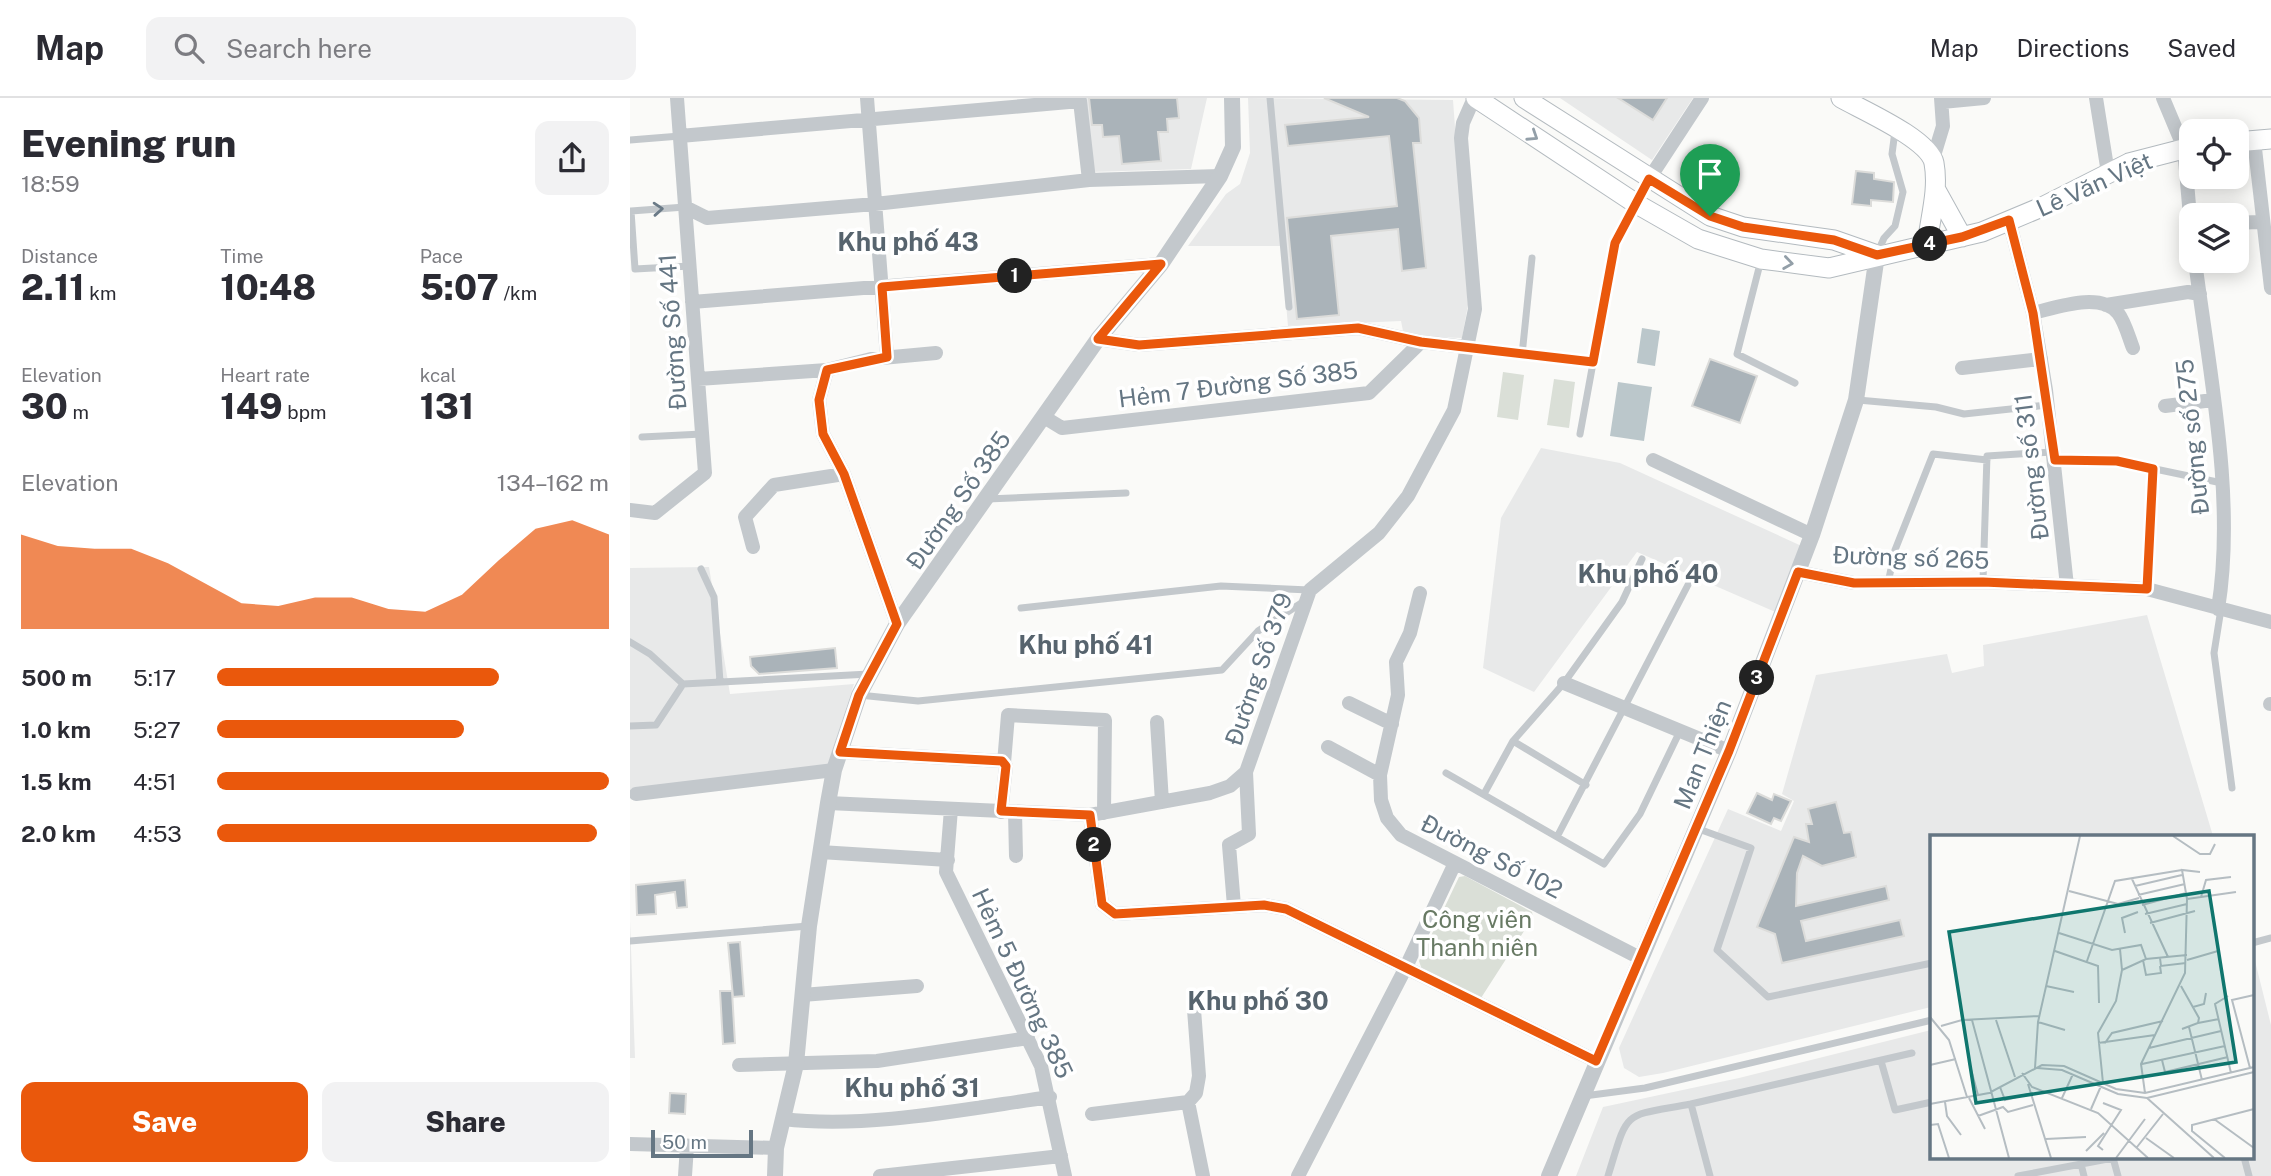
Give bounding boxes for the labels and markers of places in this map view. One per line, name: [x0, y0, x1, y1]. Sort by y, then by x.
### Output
pin: [1680, 144, 1740, 216]
pin: 4: [1912, 226, 1948, 262]
pin: 1: [998, 258, 1032, 294]
pin: 3: [1740, 660, 1774, 696]
pin: 2: [1077, 828, 1112, 862]

